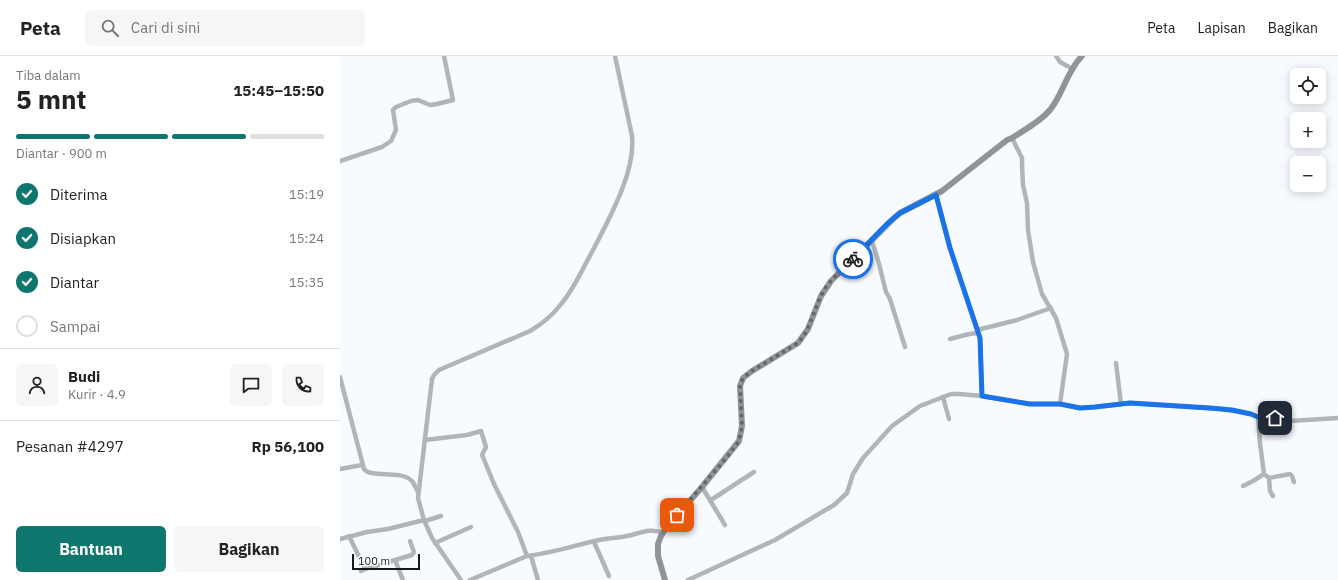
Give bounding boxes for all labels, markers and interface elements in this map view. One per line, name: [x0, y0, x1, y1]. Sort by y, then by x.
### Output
search box: [85, 10, 365, 46]
text: Peta: [20, 16, 61, 40]
icon: search: [99, 17, 121, 39]
text: Cari di sini: [131, 18, 200, 37]
text: Peta: [1147, 19, 1175, 37]
text: Lapisan: [1197, 19, 1246, 37]
text: Bagikan: [1268, 19, 1318, 37]
text: Tiba dalam: [16, 67, 81, 84]
map controls: [1290, 68, 1326, 192]
button: locate: [1290, 68, 1326, 104]
text: 15:45–15:50: [233, 81, 324, 100]
text: 5 mnt: [16, 82, 86, 116]
button: +: [1290, 112, 1326, 148]
text: Diantar · 900 m: [16, 145, 107, 162]
button: −: [1290, 156, 1326, 192]
icon: check: [16, 183, 38, 205]
text: Diterima: [50, 185, 108, 204]
text: 15:19: [289, 186, 324, 203]
icon: check: [16, 227, 38, 249]
text: Disiapkan: [50, 229, 116, 248]
text: 15:24: [289, 230, 324, 247]
courier: [833, 239, 873, 279]
icon: bike: [842, 248, 864, 270]
icon: check: [16, 271, 38, 293]
text: Diantar: [50, 273, 99, 292]
text: 15:35: [289, 274, 324, 291]
text: Sampai: [50, 317, 100, 336]
button: person: [16, 364, 58, 406]
button: chat: [230, 364, 272, 406]
button: phone: [282, 364, 324, 406]
text: Budi: [68, 367, 100, 386]
text: Kurir · 4.9: [68, 386, 126, 403]
pin: [1258, 401, 1292, 435]
icon: home: [1264, 407, 1286, 429]
text: Pesanan #4297: [16, 437, 124, 456]
text: Rp 56,100: [252, 437, 324, 456]
pin: [660, 498, 694, 532]
icon: bag: [666, 504, 688, 526]
button: Bantuan: [16, 526, 166, 572]
button: Bagikan: [174, 526, 324, 572]
scale bar: [352, 552, 420, 571]
text: 100 m: [358, 554, 390, 568]

